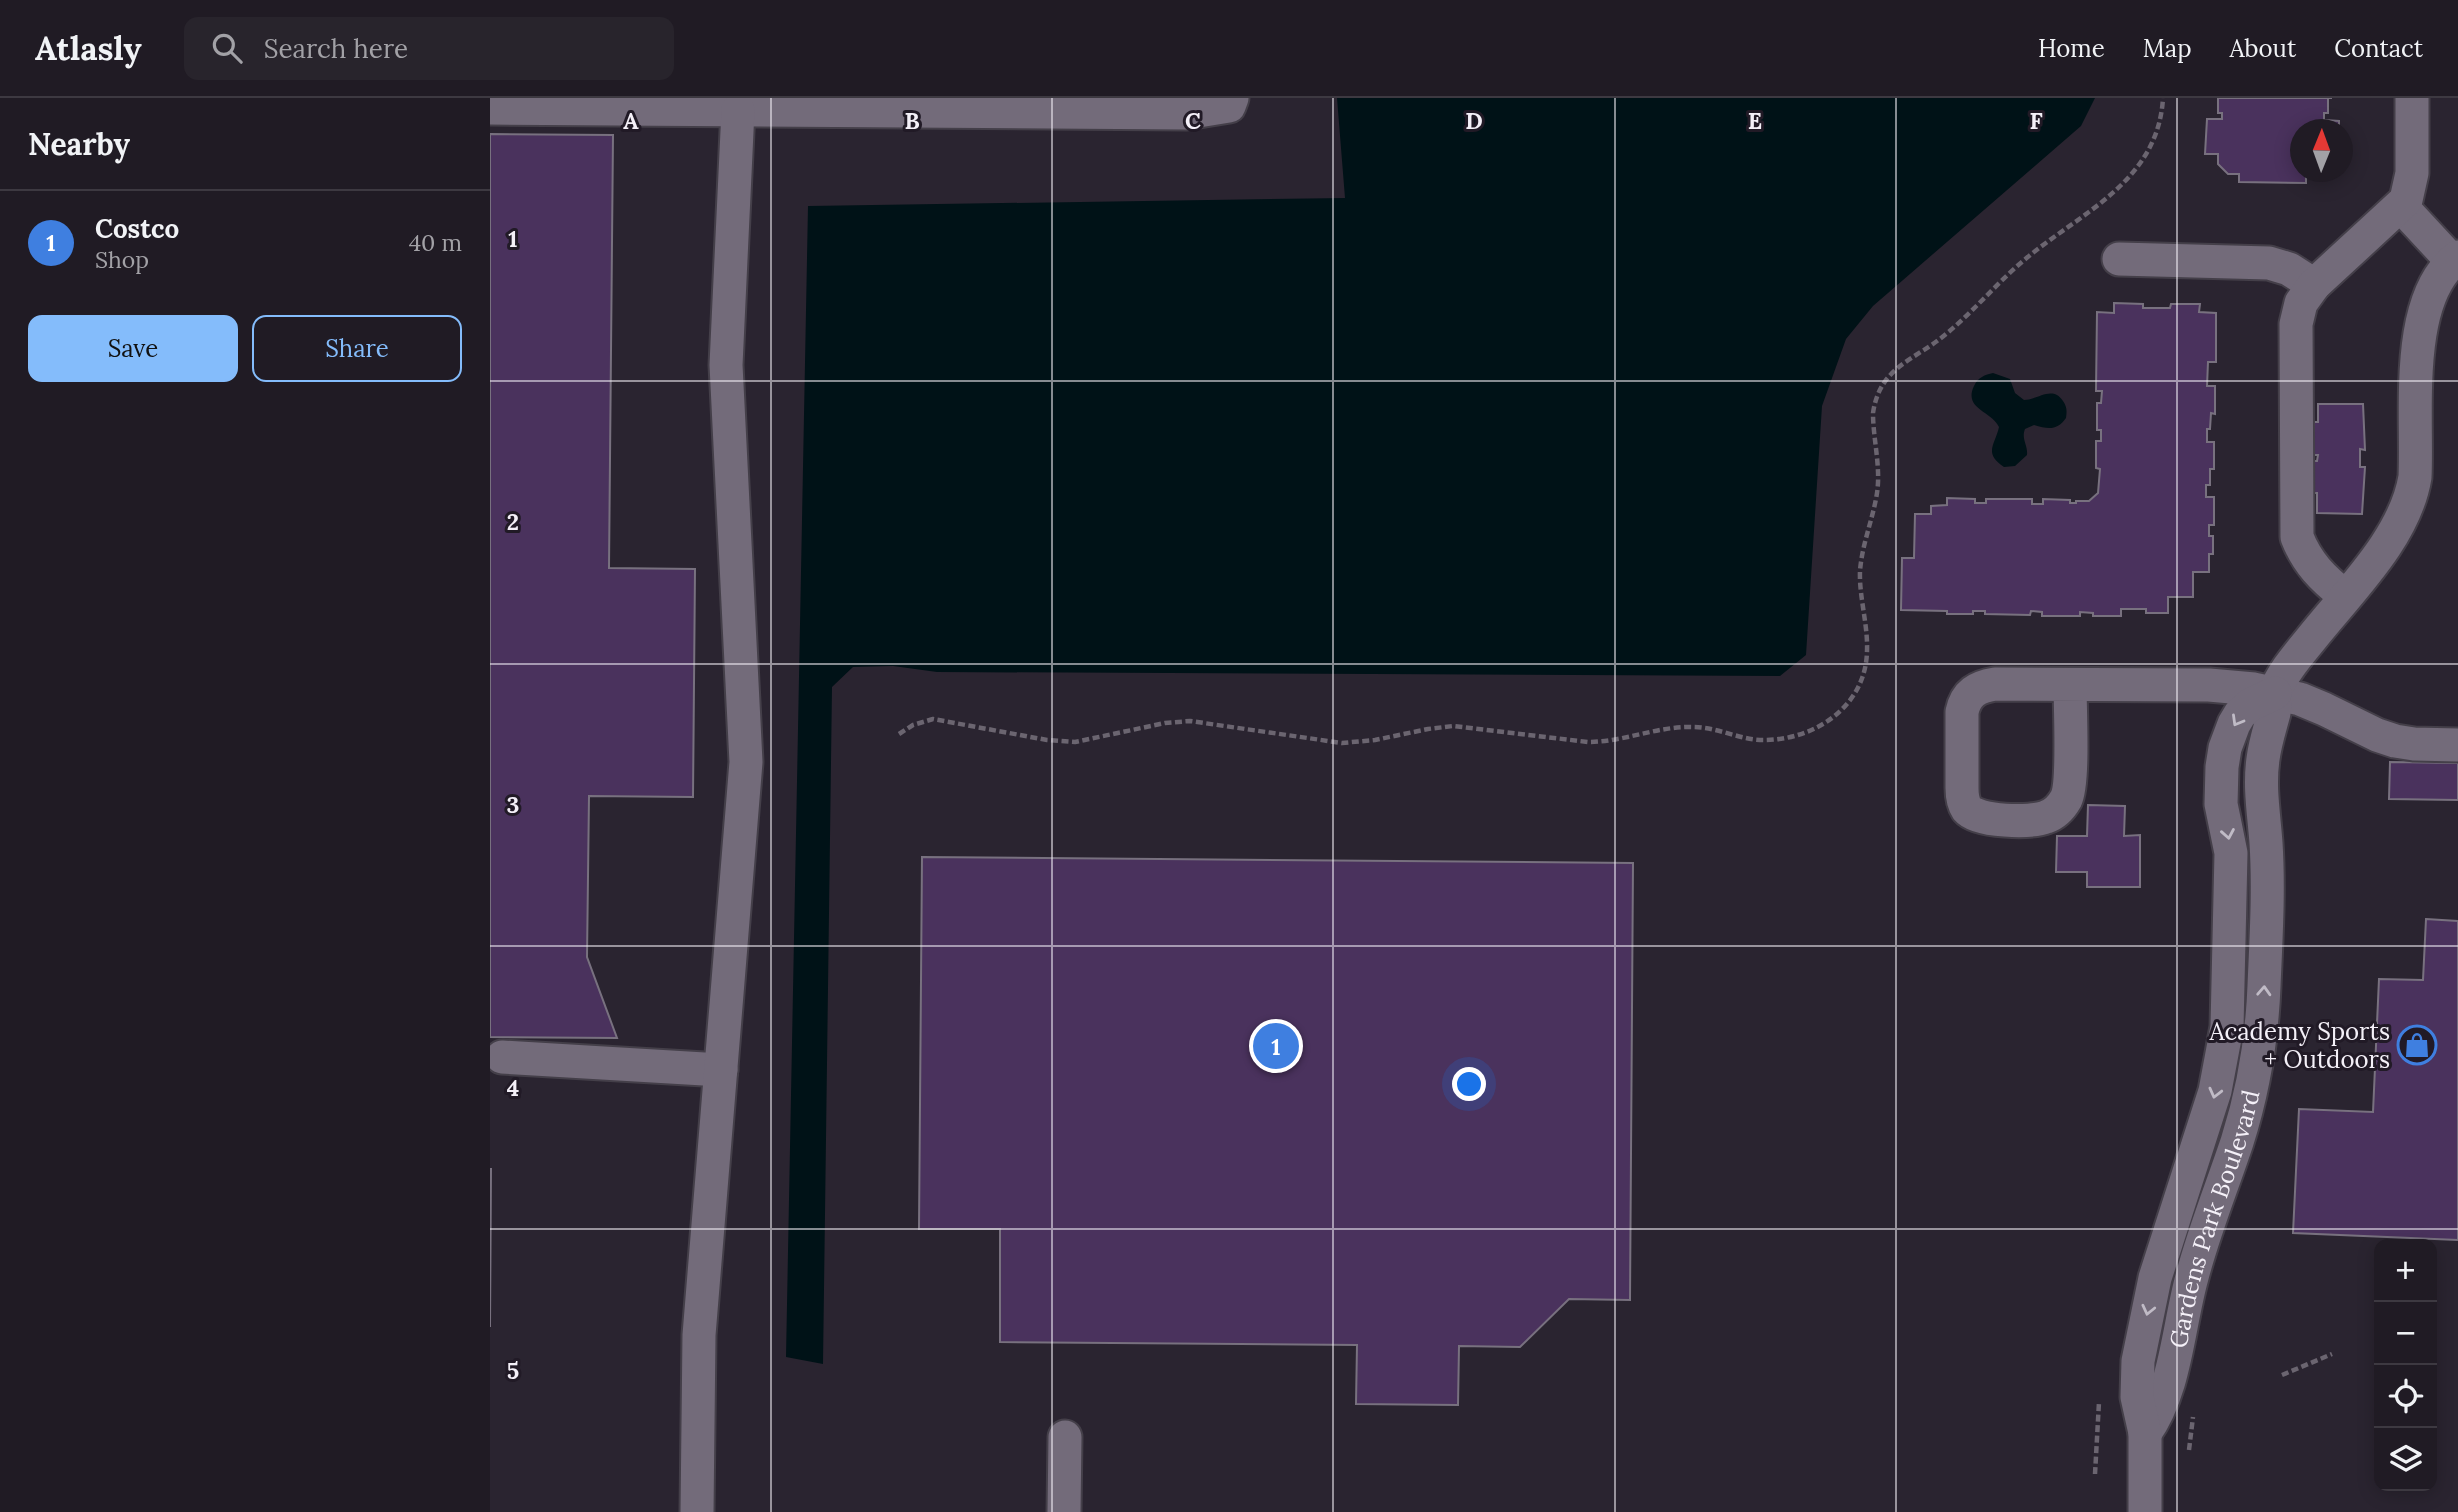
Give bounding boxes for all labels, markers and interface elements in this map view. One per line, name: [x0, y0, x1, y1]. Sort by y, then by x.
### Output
search box: [184, 17, 674, 80]
text: Atlasly: [35, 27, 142, 69]
icon: search: [208, 29, 246, 67]
text: Search here: [264, 32, 408, 65]
text: Home: [2038, 33, 2105, 64]
text: Map: [2143, 33, 2192, 64]
text: About: [2230, 33, 2296, 64]
text: Contact: [2334, 33, 2423, 64]
text: A: [623, 106, 639, 135]
text: B: [904, 106, 920, 135]
text: C: [1185, 106, 1201, 135]
text: D: [1465, 106, 1483, 135]
text: E: [1748, 106, 1762, 135]
text: F: [2029, 106, 2043, 135]
north arrow: [2290, 119, 2353, 182]
text: Nearby: [28, 125, 130, 163]
text: Costco: [95, 212, 179, 245]
text: 1: [508, 224, 518, 253]
text: 1: [46, 228, 56, 257]
text: 40 m: [409, 228, 462, 257]
text: Shop: [95, 245, 149, 274]
button: Save: [28, 315, 238, 382]
button: Share: [252, 315, 462, 382]
text: 2: [507, 507, 519, 536]
one-way arrow: [2232, 714, 2245, 727]
text: 3: [507, 790, 519, 819]
one-way arrow: [2220, 829, 2235, 840]
one-way arrow: [2256, 985, 2271, 996]
place label: Academy Sports + Outdoors: [2208, 1016, 2390, 1075]
pin: 1: [1253, 1020, 1299, 1072]
shop icon: Academy Sports + Outdoors: [2396, 1024, 2438, 1066]
your location: [1452, 1067, 1486, 1101]
text: 4: [507, 1073, 519, 1102]
street label: Gardens Park Boulevard: [2162, 1087, 2266, 1350]
one-way arrow: [2208, 1087, 2223, 1099]
map controls: [2374, 1239, 2437, 1491]
button: +: [2374, 1239, 2437, 1302]
button: −: [2374, 1302, 2437, 1365]
one-way arrow: [2142, 1304, 2156, 1316]
text: 5: [507, 1356, 519, 1385]
button: locate: [2374, 1365, 2437, 1428]
button: layers: [2374, 1428, 2437, 1491]

